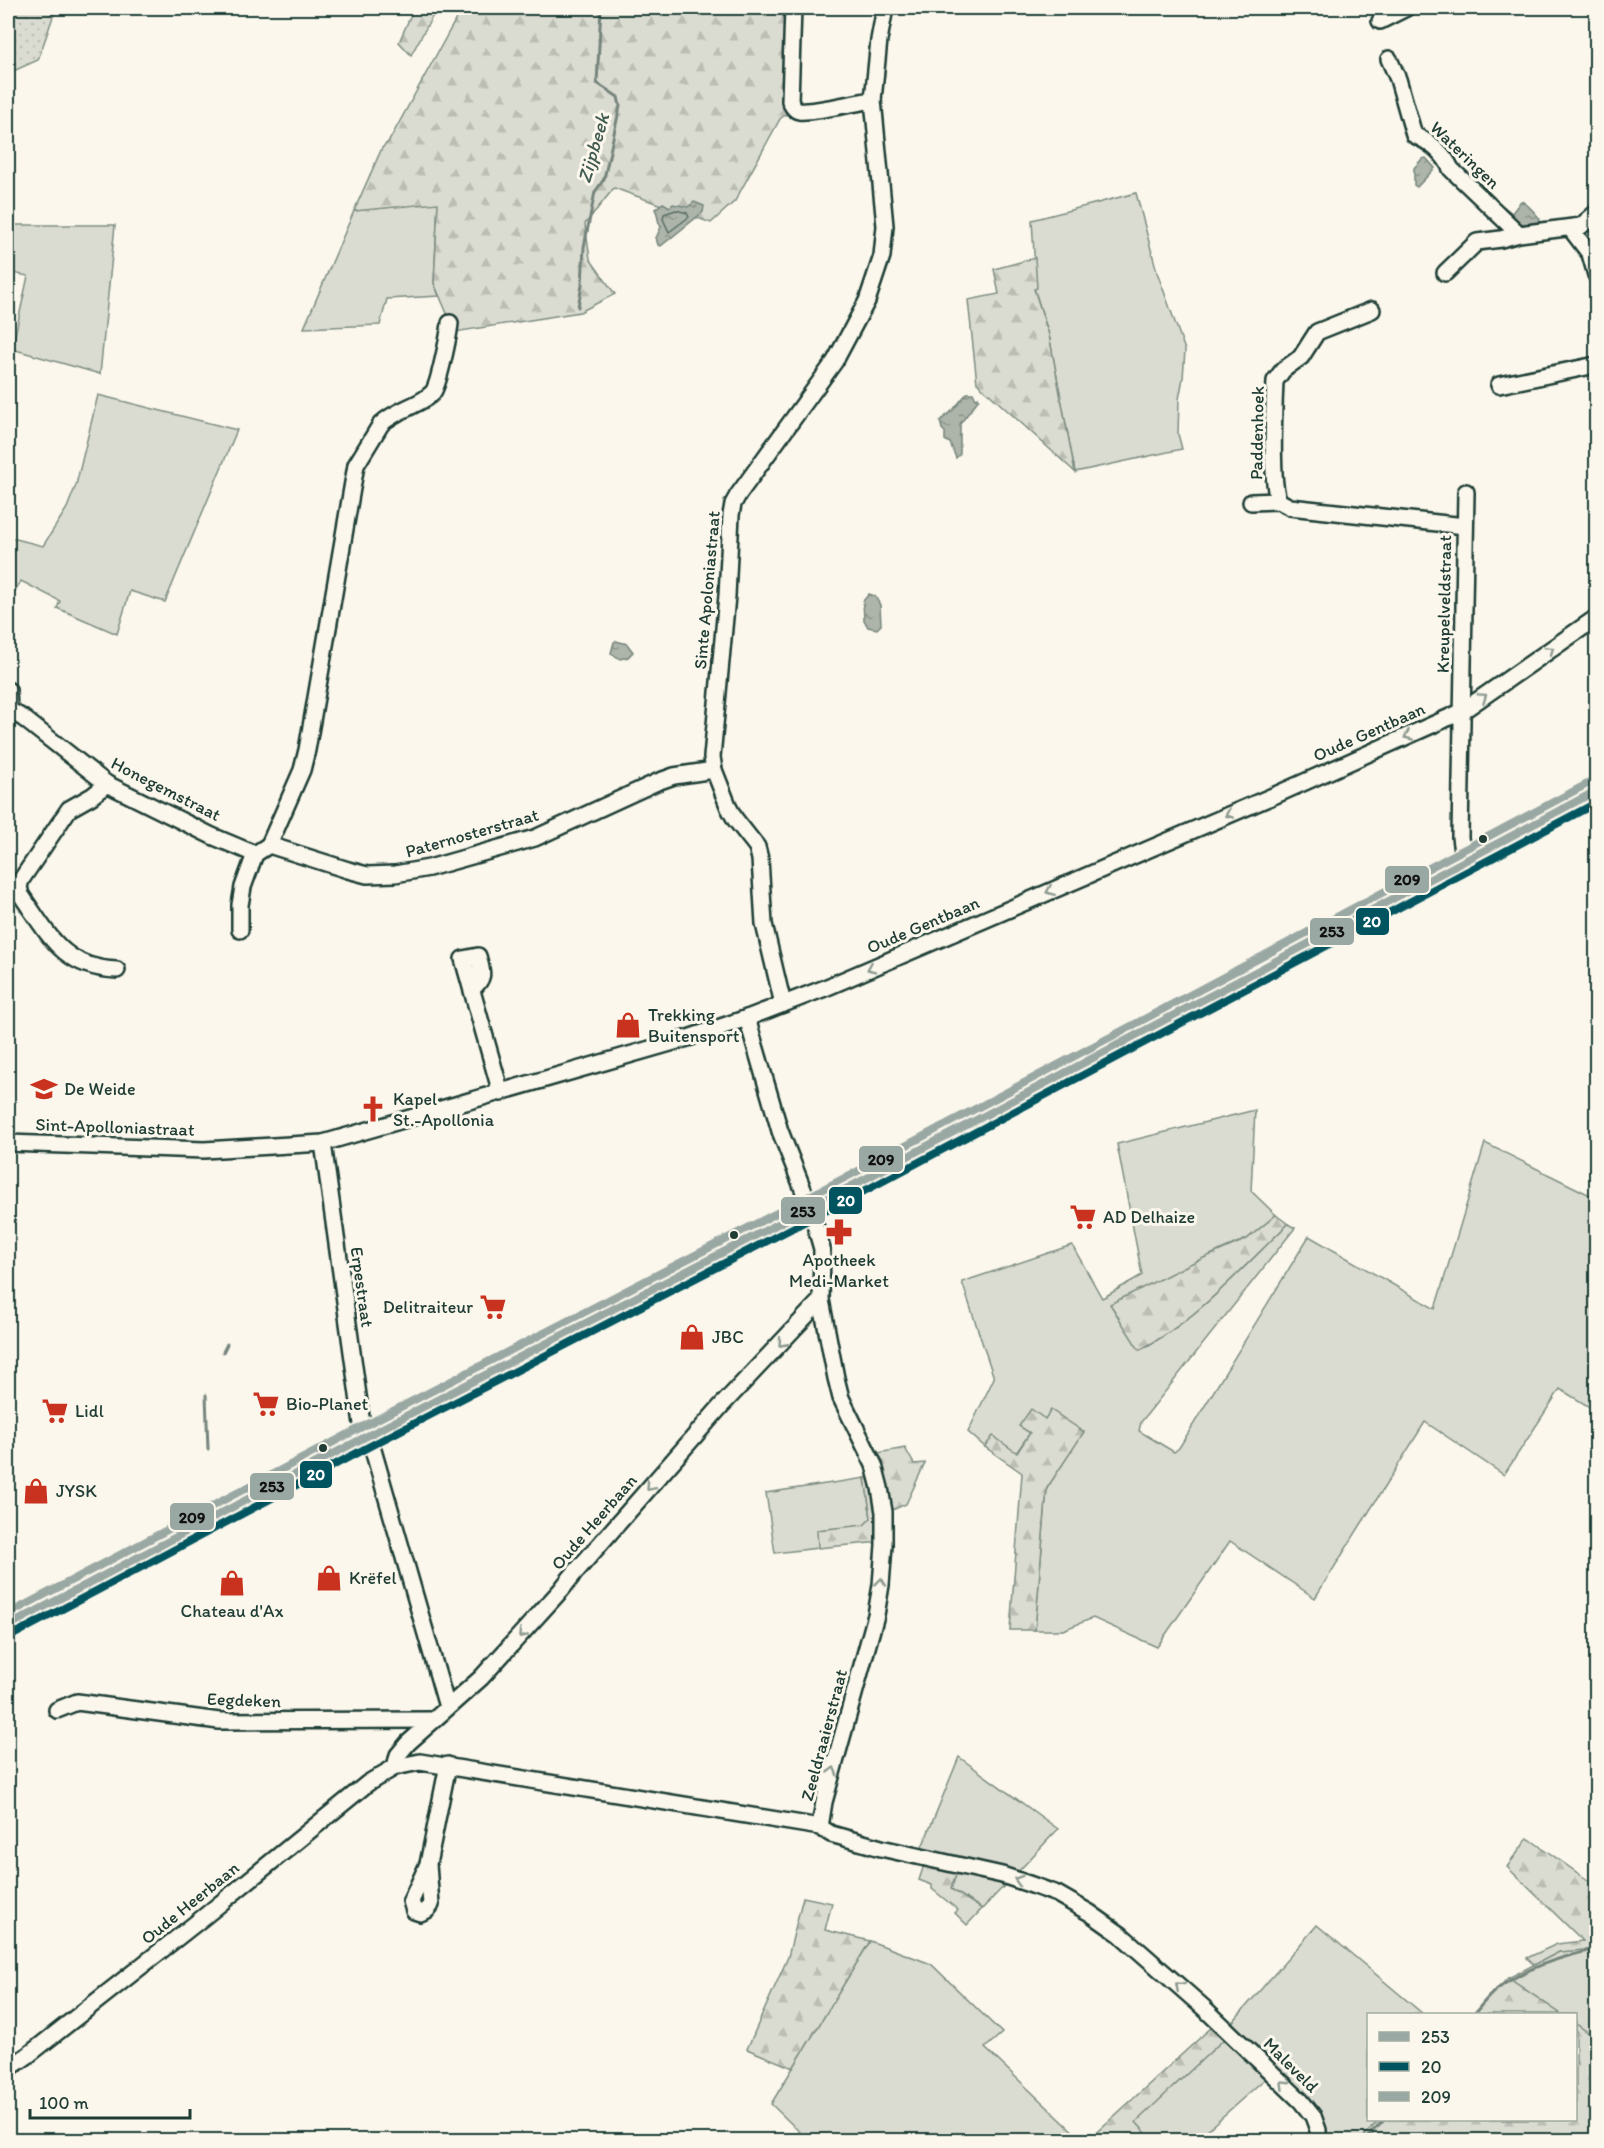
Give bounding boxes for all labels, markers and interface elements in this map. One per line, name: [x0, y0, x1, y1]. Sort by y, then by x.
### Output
water label: Zijpbeek: [572, 109, 615, 186]
street label: Wateringen: [1426, 116, 1505, 194]
street label: Paddenhoek: [1245, 386, 1269, 480]
street label: Sinte Apoloniastraat: [689, 510, 725, 670]
street label: Kreupelveldstraat: [1432, 535, 1456, 673]
one-way arrow: [1544, 646, 1555, 657]
one-way arrow: [1476, 693, 1487, 704]
street label: Oude Gentbaan: [1310, 697, 1429, 766]
one-way arrow: [1403, 728, 1414, 740]
street label: Honegemstraat: [107, 752, 225, 826]
street label: Paternosterstraat: [403, 803, 541, 863]
one-way arrow: [1225, 807, 1236, 819]
unlabelled marker: [1477, 833, 1489, 845]
line badge: 209: [1384, 865, 1430, 894]
text: 209: [1394, 870, 1420, 889]
one-way arrow: [1046, 884, 1057, 896]
street label: Oude Gentbaan: [863, 891, 983, 959]
line badge: 20: [1355, 907, 1390, 936]
text: 20: [1363, 912, 1381, 931]
line badge: 253: [1309, 917, 1355, 946]
text: 253: [1319, 922, 1345, 941]
one-way arrow: [866, 961, 877, 973]
place label: Trekking Buitensport: [648, 1004, 740, 1047]
shop icon: Trekking Buitensport: [613, 1010, 643, 1040]
school or university icon: De Weide: [29, 1074, 59, 1104]
place label: De Weide: [64, 1078, 136, 1100]
place label: Kapel St.-Apollonia: [393, 1088, 495, 1131]
church icon: Kapel St.-Apollonia: [358, 1094, 388, 1124]
street label: Sint-Apolloniastraat: [35, 1113, 195, 1141]
line badge: 209: [858, 1145, 904, 1173]
text: 209: [868, 1150, 894, 1169]
line badge: 20: [828, 1186, 863, 1215]
text: 20: [837, 1191, 855, 1210]
line badge: 253: [780, 1196, 826, 1225]
text: 253: [790, 1202, 816, 1221]
supermarket icon: AD Delhaize: [1068, 1202, 1098, 1232]
place label: AD Delhaize: [1103, 1206, 1195, 1228]
pharmacy icon: Apotheek Medi-Market: [824, 1217, 854, 1247]
unlabelled marker: [728, 1229, 740, 1241]
street label: Erpestraat: [345, 1245, 379, 1329]
place label: Apotheek Medi-Market: [789, 1249, 889, 1292]
supermarket icon: Delitraiteur: [478, 1292, 508, 1322]
place label: Delitraiteur: [383, 1296, 473, 1318]
shop icon: JBC: [677, 1322, 707, 1352]
place label: JBC: [712, 1326, 744, 1348]
one-way arrow: [778, 1336, 789, 1347]
supermarket icon: Bio-Planet: [251, 1389, 281, 1419]
place label: Bio-Planet: [286, 1393, 368, 1415]
supermarket icon: Lidl: [40, 1396, 70, 1426]
place label: Lidl: [75, 1400, 104, 1422]
unlabelled marker: [317, 1442, 329, 1454]
line badge: 20: [299, 1460, 333, 1489]
text: 20: [307, 1465, 325, 1484]
street label: Oude Heerbaan: [546, 1470, 642, 1574]
line badge: 253: [249, 1472, 295, 1501]
shop icon: JYSK: [21, 1476, 51, 1506]
text: 253: [259, 1477, 285, 1496]
place label: JYSK: [56, 1480, 97, 1502]
one-way arrow: [646, 1480, 657, 1491]
line badge: 209: [169, 1502, 215, 1531]
text: 209: [179, 1508, 205, 1527]
shop icon: Krëfel: [314, 1563, 344, 1593]
place label: Krëfel: [349, 1567, 397, 1589]
shop icon: Chateau d'Ax: [217, 1568, 247, 1598]
one-way arrow: [874, 1577, 887, 1586]
place label: Chateau d'Ax: [181, 1600, 284, 1622]
one-way arrow: [518, 1627, 529, 1637]
street label: Zeeldraaierstraat: [796, 1667, 852, 1803]
street label: Eegdeken: [207, 1688, 281, 1712]
one-way arrow: [826, 1766, 838, 1776]
street label: Oude Heerbaan: [137, 1857, 243, 1949]
one-way arrow: [1013, 1875, 1024, 1887]
one-way arrow: [1175, 1982, 1186, 1993]
legend: [1367, 2013, 1577, 2121]
text: 253: [1421, 2026, 1450, 2048]
street label: Maleveld: [1259, 2033, 1323, 2097]
text: 20: [1421, 2056, 1442, 2078]
one-way arrow: [1280, 2080, 1291, 2091]
scale bar: [30, 2082, 190, 2120]
text: 209: [1421, 2086, 1451, 2108]
text: 100 m: [39, 2092, 89, 2114]

